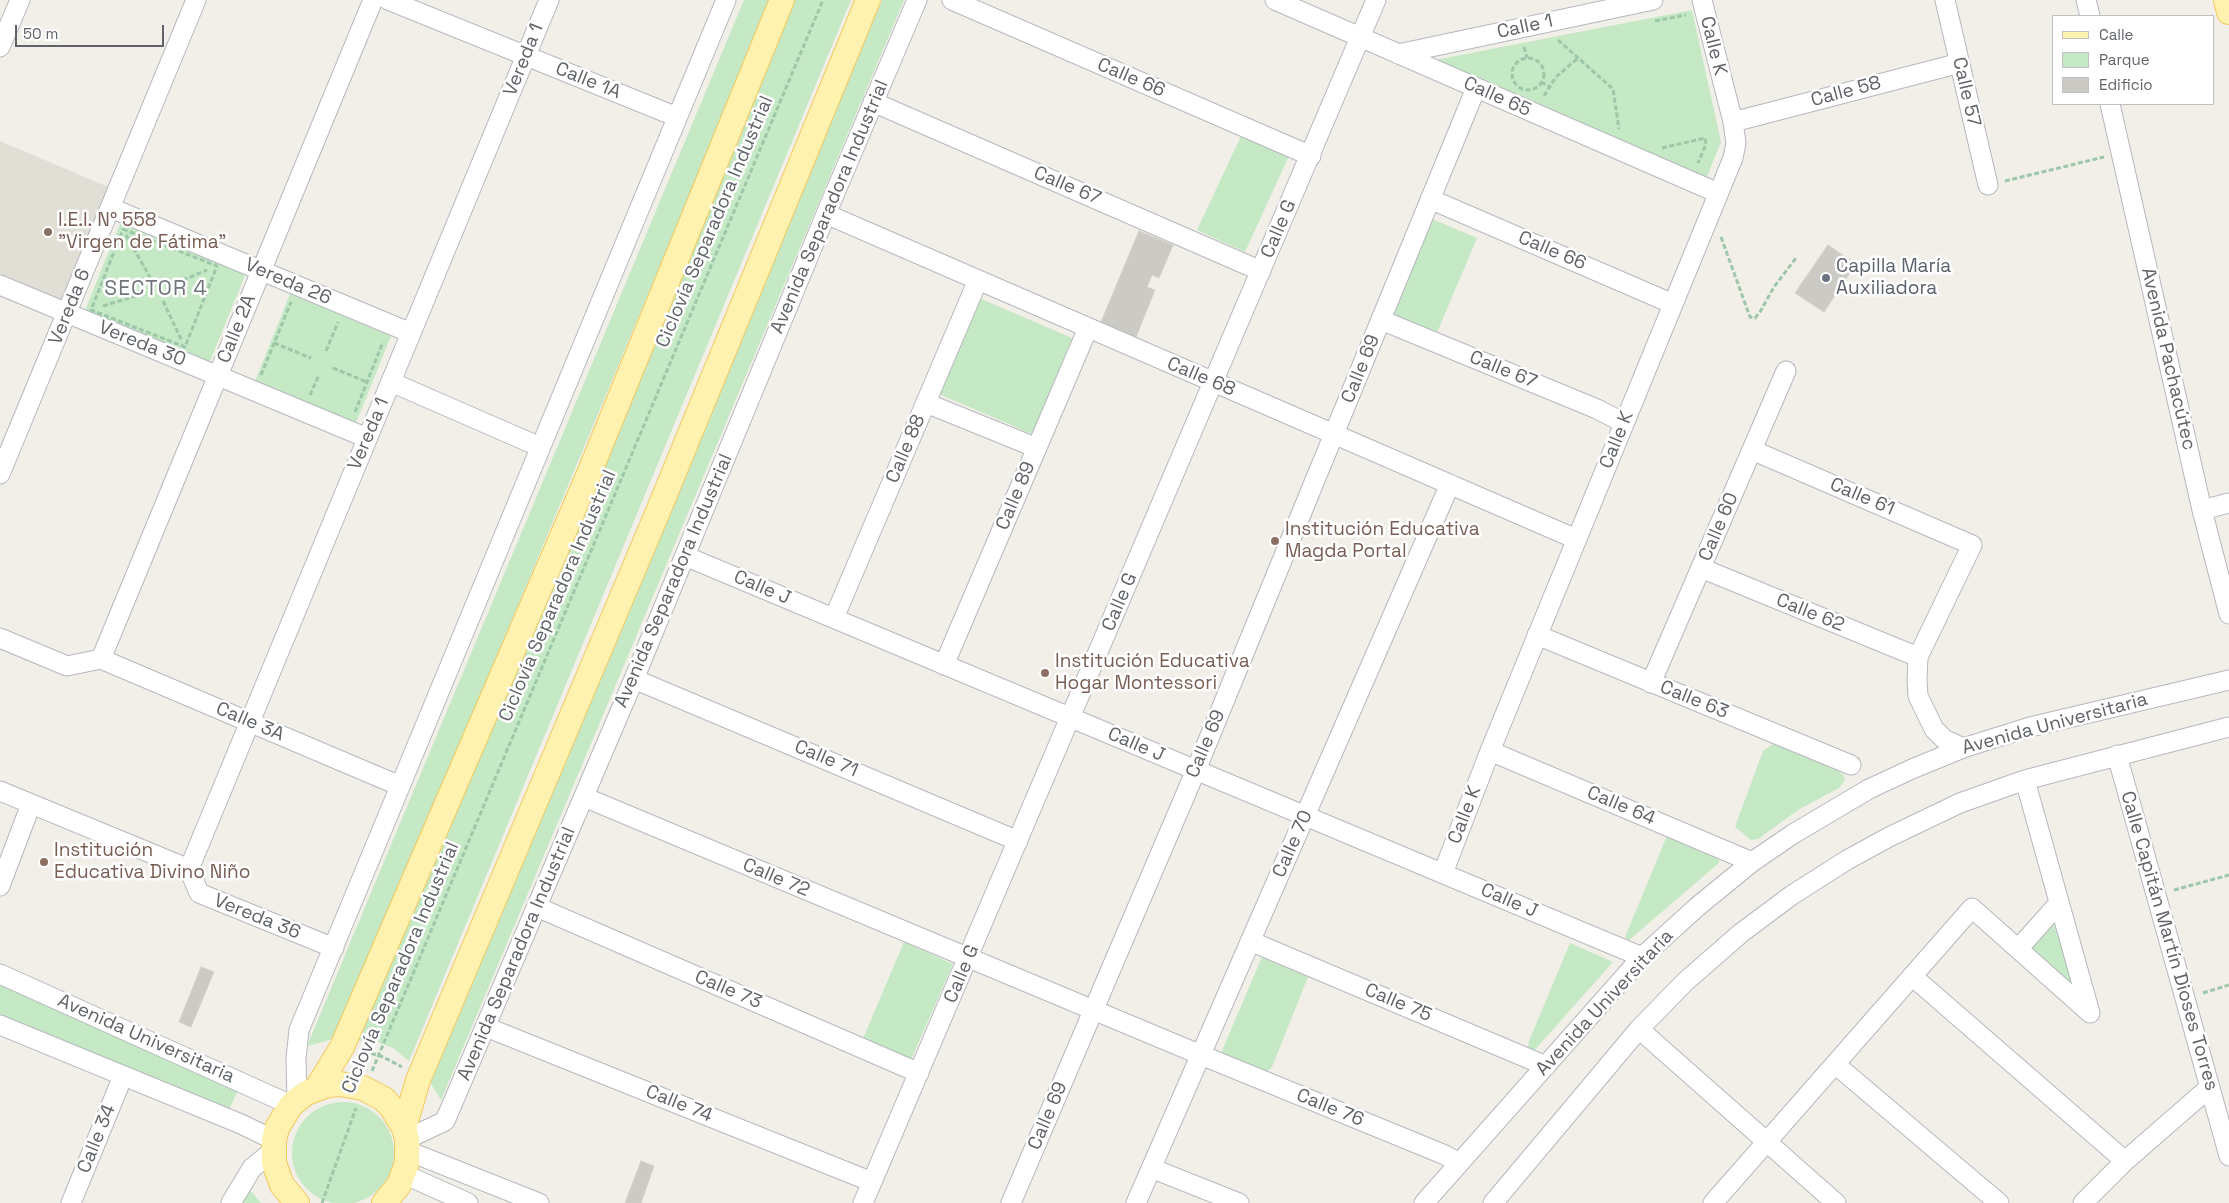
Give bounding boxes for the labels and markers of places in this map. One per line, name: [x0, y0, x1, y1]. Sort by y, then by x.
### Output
place label: I.E.I. N° 558 "Virgen de Fátima": [58, 210, 226, 254]
marker: I.E.I. N° 558 "Virgen de Fátima": [42, 226, 54, 238]
place label: Capilla María Auxiliadora: [1836, 256, 1951, 300]
marker: Capilla María Auxiliadora: [1820, 272, 1832, 284]
place label: Institución Educativa Magda Portal: [1285, 519, 1480, 563]
marker: Institución Educativa Magda Portal: [1269, 535, 1281, 547]
place label: Institución Educativa Hogar Montessori: [1055, 651, 1250, 695]
marker: Institución Educativa Hogar Montessori: [1039, 667, 1051, 679]
place label: Institución Educativa Divino Niño: [54, 840, 250, 884]
marker: Institución Educativa Divino Niño: [38, 856, 50, 868]

